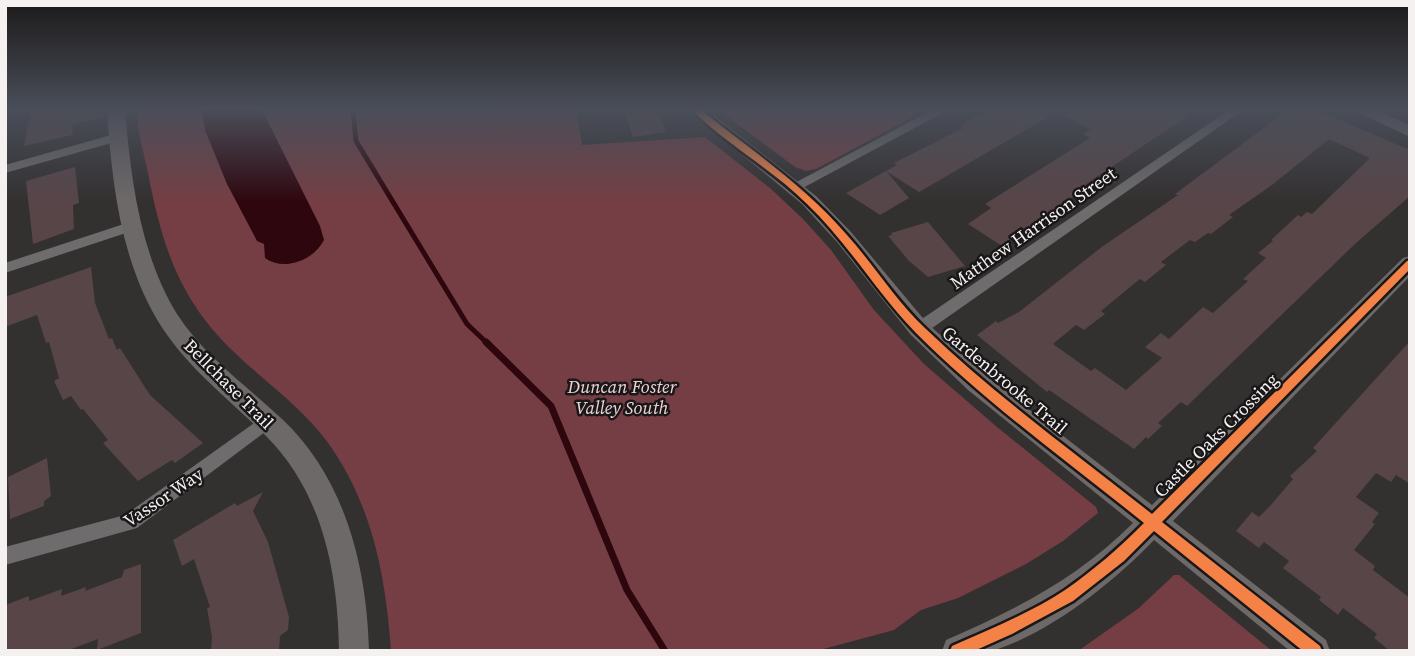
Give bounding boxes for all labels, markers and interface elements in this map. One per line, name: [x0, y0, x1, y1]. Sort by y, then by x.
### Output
street label: Matthew Harrison Street: [945, 161, 1121, 295]
street label: Gardenbrooke Trail: [937, 320, 1073, 440]
street label: Bellchase Trail: [178, 333, 280, 435]
street label: Castle Oaks Crossing: [1148, 367, 1284, 503]
park label: Duncan Foster Valley South: [566, 374, 677, 420]
street label: Vassor Way: [118, 461, 208, 533]

